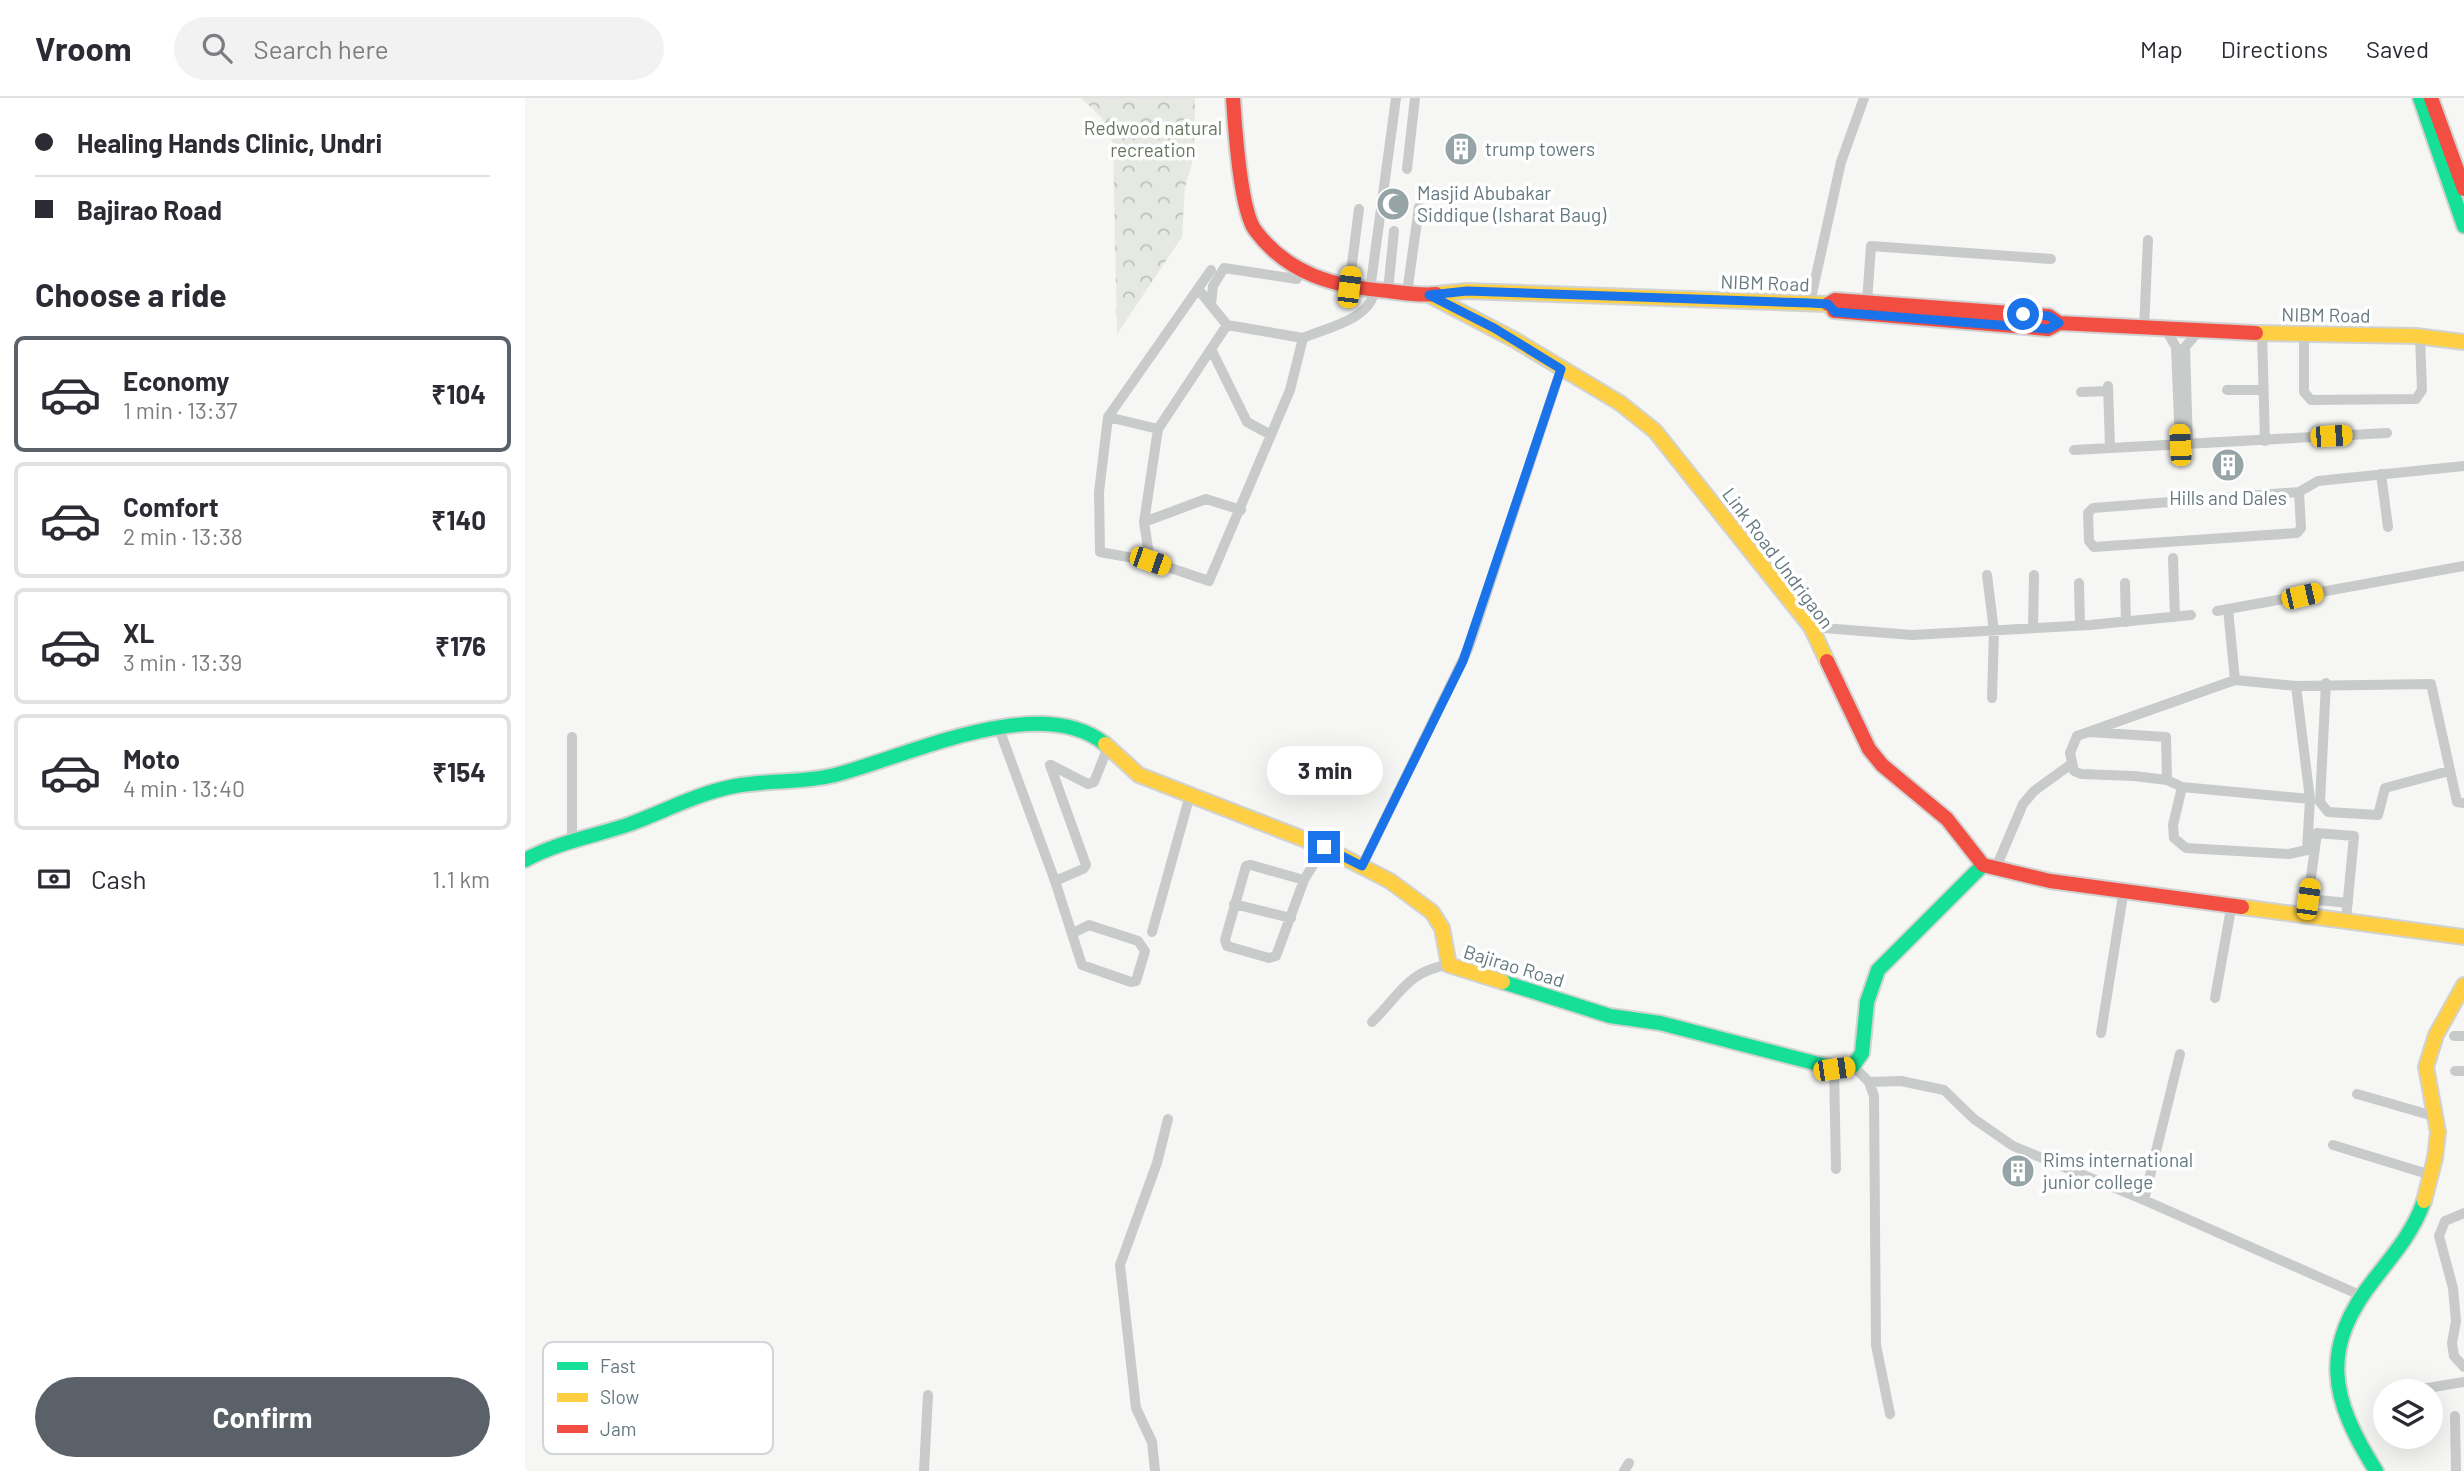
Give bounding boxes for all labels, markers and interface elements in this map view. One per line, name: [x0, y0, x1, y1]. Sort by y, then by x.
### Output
search box: [174, 17, 664, 80]
text: Vroom: [35, 28, 132, 68]
icon: search: [198, 29, 236, 67]
text: Search here: [254, 33, 389, 64]
text: Map: [2140, 34, 2183, 63]
text: Directions: [2221, 34, 2328, 63]
text: Saved: [2366, 34, 2429, 63]
park label: Redwood natural recreation: [1084, 116, 1222, 161]
text: Healing Hands Clinic, Undri: [77, 127, 382, 158]
building icon: trump towers: [1442, 130, 1480, 168]
place label: trump towers: [1485, 137, 1595, 160]
place label: Masjid Abubakar Siddique (Isharat Baug): [1417, 181, 1607, 226]
mosque icon: Masjid Abubakar Siddique (Isharat Baug): [1374, 185, 1412, 223]
text: Bajirao Road: [77, 194, 222, 225]
car: [1337, 265, 1362, 309]
street label: NIBM Road: [1720, 269, 1810, 296]
text: Choose a ride: [35, 275, 227, 313]
route start: [2007, 298, 2039, 330]
street label: NIBM Road: [2281, 302, 2371, 327]
icon: car: [39, 363, 102, 426]
text: Economy: [123, 365, 229, 396]
text: ₹104: [431, 378, 486, 409]
text: 1 min · 13:37: [123, 396, 237, 424]
car: [2169, 423, 2192, 467]
car: [2310, 424, 2353, 448]
building icon: Hills and Dales: [2209, 446, 2247, 484]
street label: Link Road Undrigaon: [1718, 483, 1839, 633]
place label: Hills and Dales: [2169, 486, 2287, 509]
icon: car: [39, 489, 102, 552]
text: Comfort: [123, 491, 219, 522]
text: ₹140: [431, 504, 486, 535]
text: 2 min · 13:38: [123, 522, 243, 550]
car: [1127, 544, 1174, 578]
car: [2280, 581, 2325, 611]
icon: car: [39, 615, 102, 678]
text: XL: [123, 617, 154, 648]
text: ₹176: [435, 630, 486, 661]
text: 3 min · 13:39: [123, 648, 242, 676]
icon: car: [39, 741, 102, 804]
text: Moto: [123, 743, 180, 774]
callout: 3 min: [1266, 746, 1382, 794]
text: ₹154: [432, 756, 486, 787]
text: 3 min: [1298, 756, 1352, 784]
text: 4 min · 13:40: [123, 774, 245, 802]
route end: [1308, 831, 1340, 863]
icon: cash: [35, 860, 73, 898]
text: Cash: [91, 863, 146, 894]
text: 1.1 km: [432, 865, 490, 893]
car: [2295, 877, 2322, 921]
street label: Bajirao Road: [1461, 939, 1567, 992]
car: [1812, 1056, 1857, 1082]
place label: Rims international junior college: [2042, 1148, 2193, 1193]
building icon: Rims international junior college: [1999, 1152, 2037, 1190]
legend: [543, 1342, 773, 1454]
text: Fast: [600, 1354, 636, 1377]
button: Confirm: [35, 1377, 490, 1457]
map controls: [2373, 1379, 2443, 1449]
button: layers: [2373, 1379, 2443, 1449]
text: Slow: [600, 1385, 639, 1408]
text: Jam: [600, 1417, 636, 1440]

